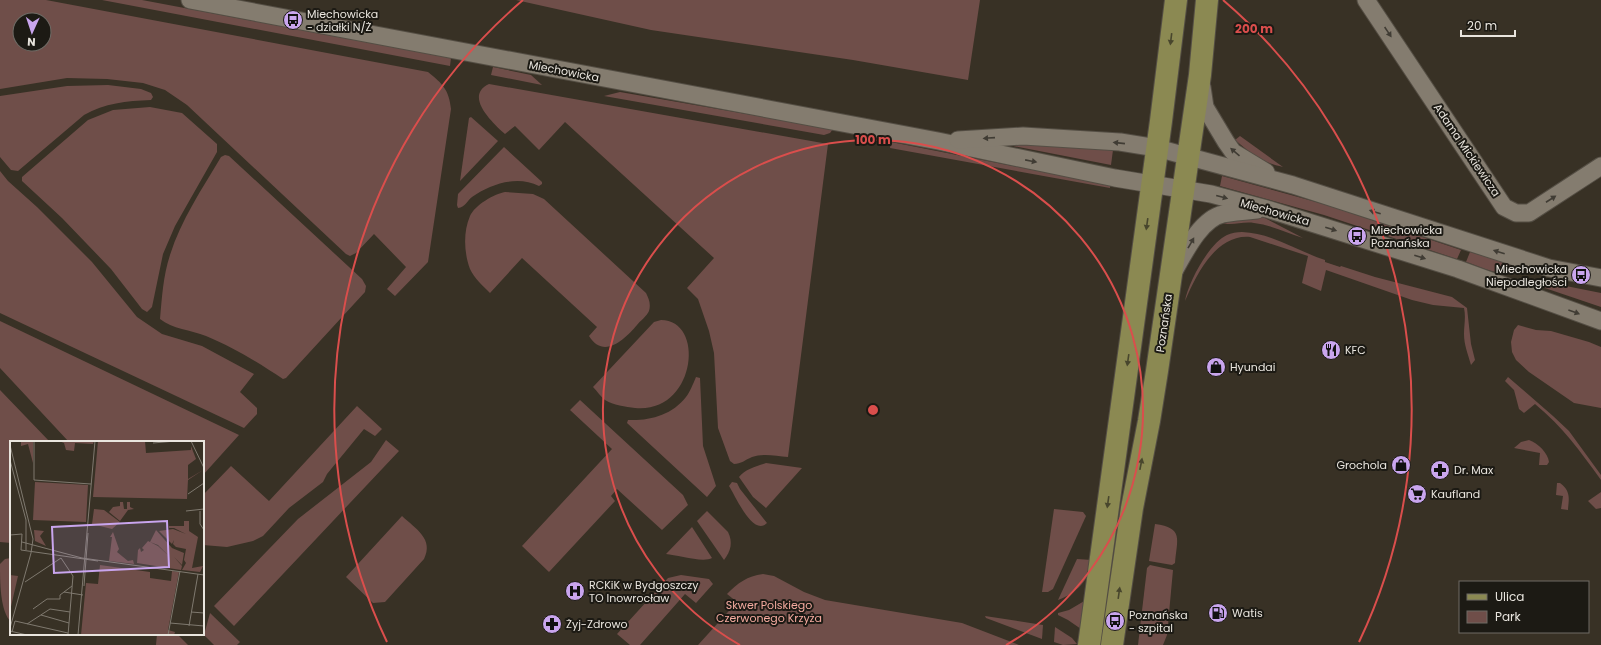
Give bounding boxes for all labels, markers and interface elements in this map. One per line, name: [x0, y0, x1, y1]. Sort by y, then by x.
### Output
place label: Miechowicka - działki N/Ż: [307, 6, 378, 35]
bus stop icon: Miechowicka - działki N/Ż: [282, 9, 304, 31]
north arrow: [12, 12, 52, 52]
scale bar: [1461, 12, 1515, 38]
text: 20 m: [1467, 17, 1497, 34]
text: 200 m: [1235, 20, 1273, 37]
one-way arrow: [1384, 27, 1392, 38]
one-way arrow: [1168, 33, 1175, 45]
text: N: [27, 34, 36, 50]
street label: Miechowicka: [527, 56, 601, 86]
street label: Adama Mickiewicza: [1430, 100, 1504, 200]
text: 100 m: [855, 131, 891, 148]
one-way arrow: [983, 134, 995, 141]
one-way arrow: [1113, 139, 1125, 146]
one-way arrow: [1230, 147, 1240, 156]
one-way arrow: [1024, 159, 1037, 165]
one-way arrow: [1216, 194, 1228, 200]
street label: Miechowicka: [1239, 194, 1311, 230]
one-way arrow: [1545, 195, 1556, 202]
one-way arrow: [1369, 209, 1381, 215]
one-way arrow: [1144, 218, 1150, 230]
place label: Miechowicka Poznańska: [1371, 222, 1442, 251]
bus stop icon: Miechowicka Poznańska: [1346, 225, 1368, 247]
one-way arrow: [1326, 226, 1338, 232]
one-way arrow: [1187, 237, 1194, 249]
one-way arrow: [1492, 249, 1504, 255]
one-way arrow: [1415, 254, 1427, 260]
place label: Miechowicka Niepodległości: [1486, 261, 1567, 290]
bus stop icon: Miechowicka Niepodległości: [1570, 264, 1592, 286]
street label: Poznańska: [1152, 293, 1176, 353]
one-way arrow: [1568, 309, 1580, 315]
restaurant icon: KFC: [1320, 339, 1342, 361]
place label: KFC: [1345, 342, 1366, 358]
one-way arrow: [1125, 354, 1131, 366]
shop icon: Hyundai: [1205, 356, 1227, 378]
place label: Hyundai: [1230, 359, 1276, 375]
centre of rings: [866, 403, 880, 417]
inset map: [10, 441, 204, 635]
shop icon: Grochola: [1390, 454, 1412, 476]
place label: Grochola: [1336, 457, 1387, 473]
one-way arrow: [1138, 458, 1144, 470]
pharmacy icon: Dr. Max: [1429, 459, 1451, 481]
place label: Dr. Max: [1454, 462, 1494, 478]
supermarket icon: Kaufland: [1406, 483, 1428, 505]
place label: Kaufland: [1431, 486, 1480, 502]
one-way arrow: [1105, 496, 1112, 508]
place label: RCKiK w Bydgoszczy TO Inowrocław: [589, 577, 699, 606]
hospital icon: RCKiK w Bydgoszczy TO Inowrocław: [564, 580, 586, 602]
legend: [1459, 581, 1589, 633]
one-way arrow: [1116, 586, 1122, 599]
text: Ulica: [1495, 588, 1524, 605]
park label: Skwer Polskiego Czerwonego Krzyża: [716, 597, 822, 626]
fuel station icon: Watis: [1207, 602, 1229, 624]
place label: Watis: [1232, 605, 1263, 621]
place label: Poznańska - szpital: [1129, 607, 1188, 636]
text: Park: [1495, 608, 1522, 625]
bus stop icon: Poznańska - szpital: [1104, 610, 1126, 632]
pharmacy icon: Żyj-Zdrowo: [541, 613, 563, 635]
place label: Żyj-Zdrowo: [566, 616, 628, 632]

